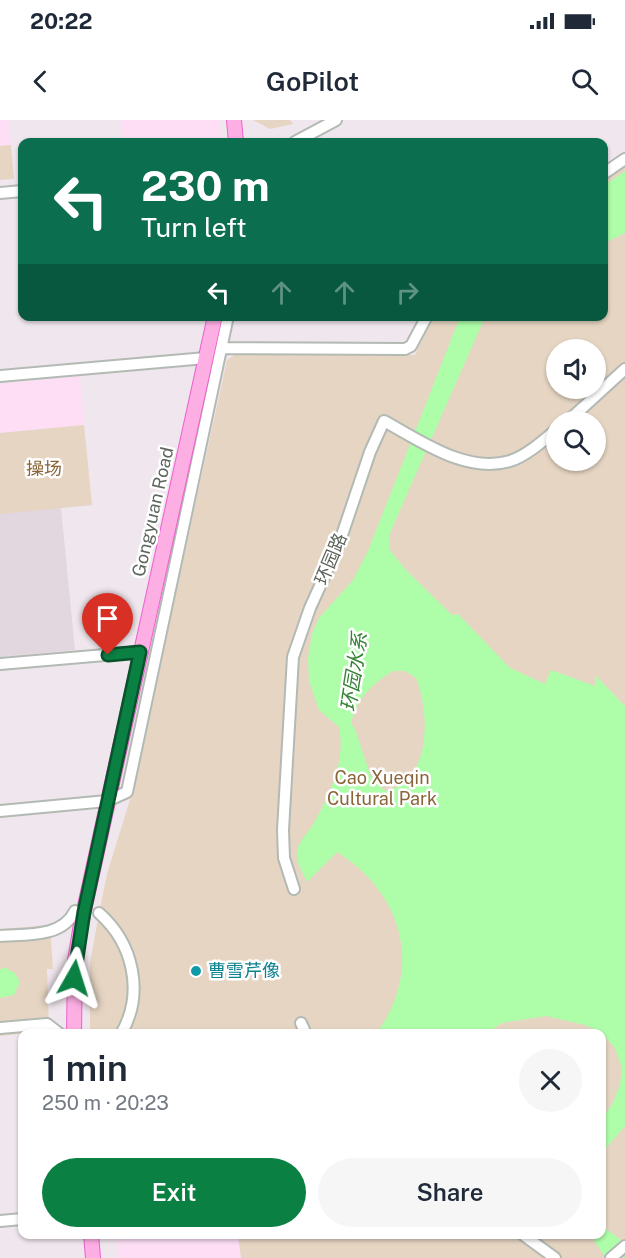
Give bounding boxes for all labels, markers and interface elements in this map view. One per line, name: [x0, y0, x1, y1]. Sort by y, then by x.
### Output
text: 20:22: [30, 8, 92, 34]
icon: back: [24, 65, 57, 98]
text: GoPilot: [266, 65, 359, 97]
icon: search: [568, 65, 601, 98]
text: 230 m: [141, 161, 270, 210]
icon: left: [42, 162, 120, 240]
text: Turn left: [141, 211, 247, 243]
icon: left: [202, 276, 235, 309]
icon: ahead: [265, 276, 298, 309]
icon: ahead: [328, 276, 361, 309]
icon: right: [391, 276, 424, 309]
map controls: [546, 339, 606, 471]
button: sound: [546, 339, 606, 399]
button: search: [546, 411, 606, 471]
street label: Gongyuan Road: [127, 445, 178, 579]
park label: 操场: [26, 458, 62, 479]
street label: 环园路: [310, 530, 351, 588]
pin: [82, 593, 133, 655]
icon: arrive: [91, 602, 124, 635]
water label: 环园水系: [336, 630, 372, 713]
park label: Cao Xueqin Cultural Park: [327, 767, 437, 809]
position arrow: [42, 946, 106, 1010]
place label: 曹雪芹像: [208, 960, 280, 981]
marker: 曹雪芹像: [189, 964, 203, 978]
text: 1 min: [42, 1047, 128, 1089]
button: close: [519, 1049, 582, 1112]
text: 250 m · 20:23: [42, 1091, 169, 1115]
button: Exit: [42, 1158, 306, 1227]
button: Share: [318, 1158, 582, 1227]

